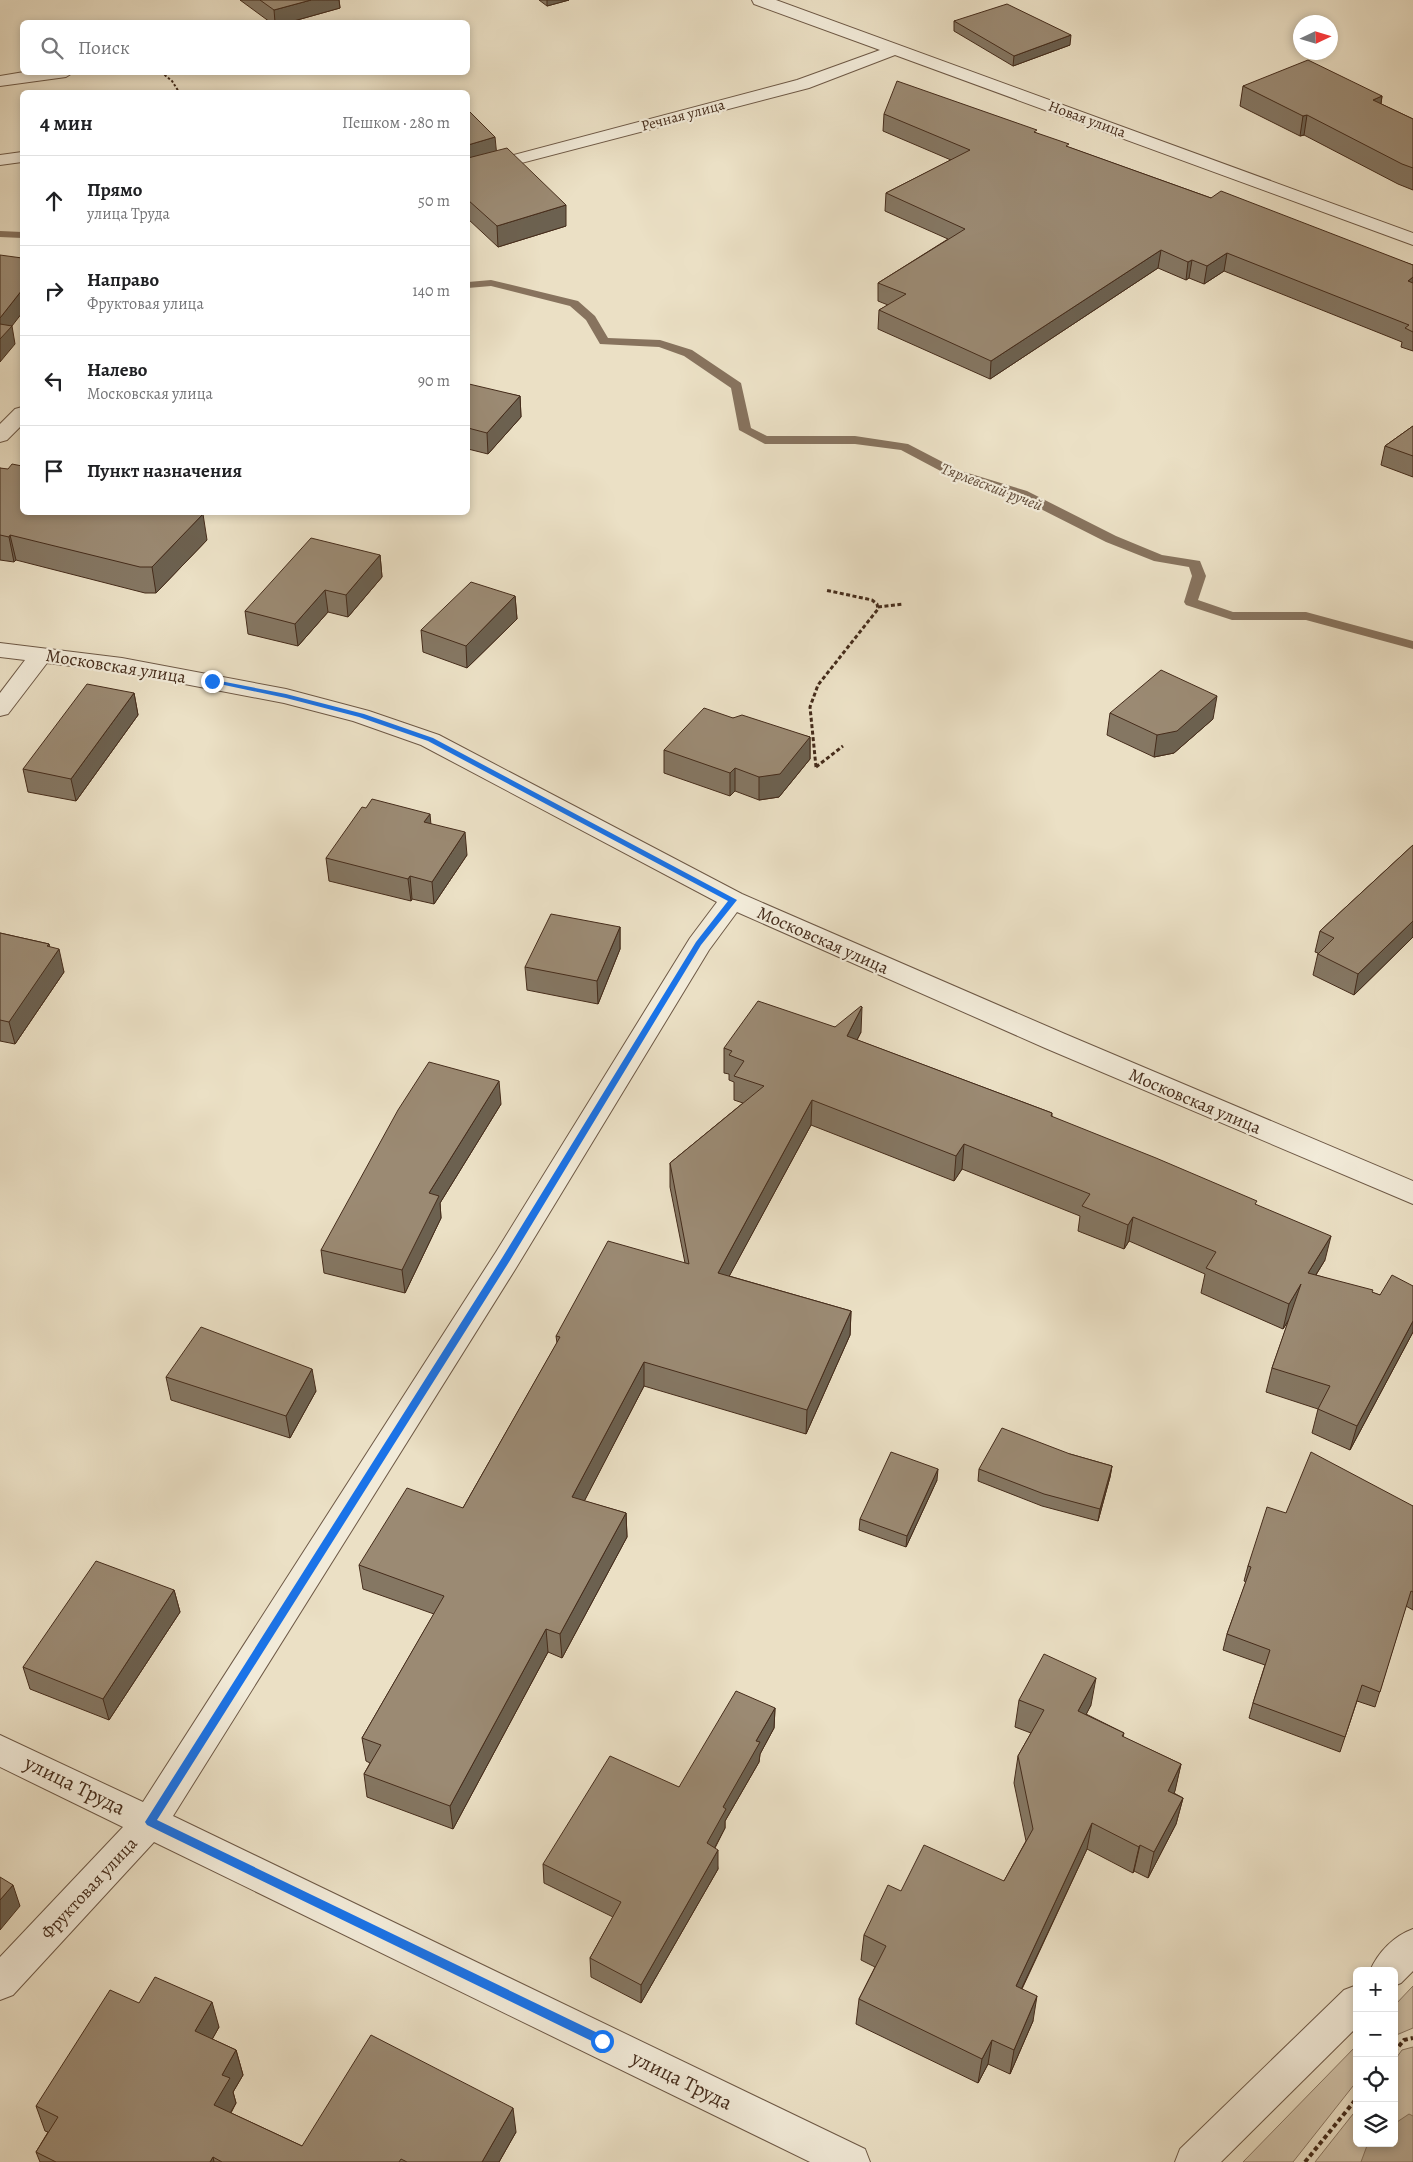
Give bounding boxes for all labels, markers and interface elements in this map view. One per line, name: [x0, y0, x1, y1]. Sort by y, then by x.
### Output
north arrow: [1293, 15, 1338, 60]
search box: [20, 20, 470, 75]
icon: search: [38, 34, 66, 62]
text: Поиск: [78, 35, 130, 61]
street label: Речная улица: [639, 94, 727, 136]
street label: Новая улица: [1045, 96, 1129, 142]
text: 4 мин: [40, 109, 93, 137]
text: Пешком · 280 m: [342, 112, 450, 134]
text: Прямо: [87, 177, 142, 203]
icon: ahead: [40, 187, 68, 215]
text: 50 m: [418, 190, 450, 212]
text: улица Труда: [87, 203, 170, 225]
text: Направо: [87, 267, 159, 293]
icon: right: [40, 277, 68, 305]
text: 140 m: [412, 280, 450, 302]
text: Фруктовая улица: [87, 293, 204, 315]
text: Налево: [87, 357, 147, 383]
icon: left: [40, 367, 68, 395]
text: 90 m: [418, 370, 450, 392]
text: Московская улица: [87, 383, 213, 405]
icon: arrive: [40, 457, 68, 485]
water label: Тярлевский ручей: [938, 457, 1046, 516]
text: Пункт назначения: [87, 458, 242, 484]
street label: Московская улица: [44, 643, 189, 689]
route end: [201, 670, 224, 693]
street label: Московская улица: [753, 900, 893, 980]
street label: Московская улица: [1125, 1062, 1266, 1140]
street label: улица Труда: [19, 1748, 130, 1822]
street label: Фруктовая улица: [35, 1831, 143, 1944]
map controls: [1353, 1967, 1398, 2147]
button: +: [1353, 1967, 1398, 2012]
button: −: [1353, 2012, 1398, 2057]
route start: [591, 2030, 614, 2053]
street label: улица Труда: [626, 2043, 737, 2117]
button: locate: [1353, 2057, 1398, 2102]
button: layers: [1353, 2102, 1398, 2147]

